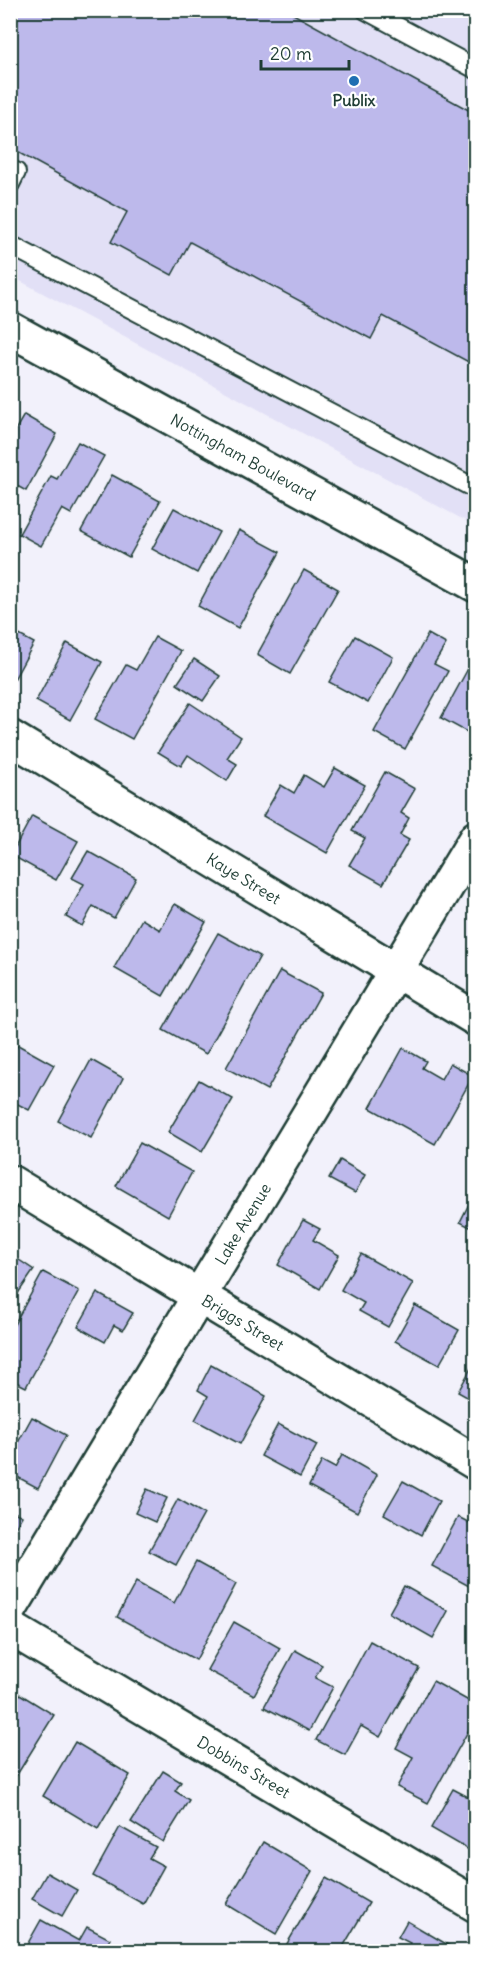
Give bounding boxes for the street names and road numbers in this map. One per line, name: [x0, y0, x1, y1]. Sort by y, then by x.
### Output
street label: Nottingham Boulevard: [167, 409, 319, 505]
street label: Kaye Street: [203, 848, 285, 909]
street label: Lake Avenue: [210, 1179, 275, 1268]
street label: Briggs Street: [198, 1290, 288, 1355]
street label: Dobbins Street: [194, 1732, 294, 1803]

